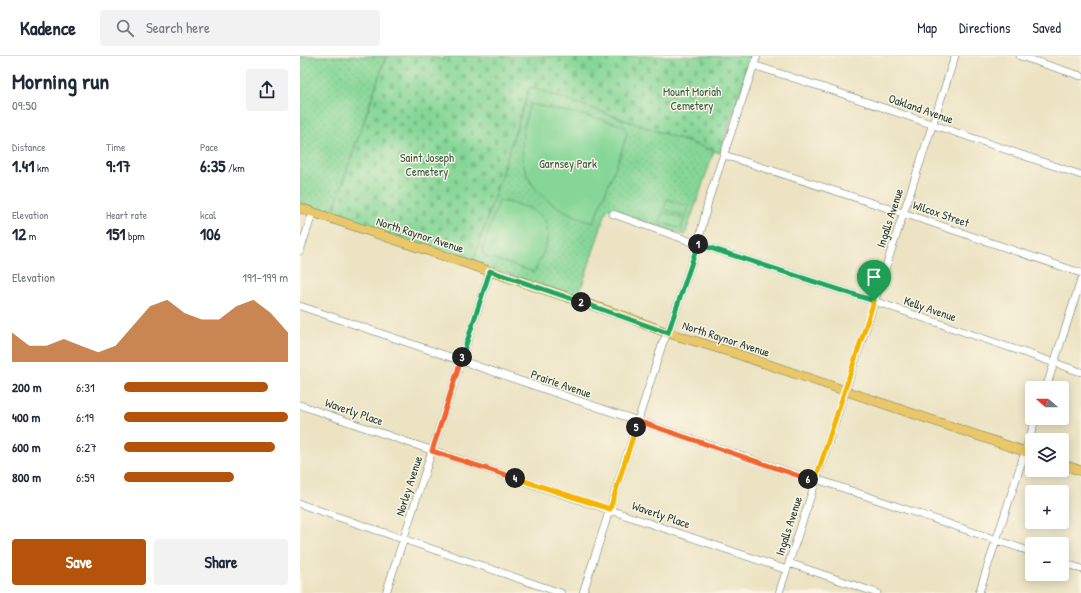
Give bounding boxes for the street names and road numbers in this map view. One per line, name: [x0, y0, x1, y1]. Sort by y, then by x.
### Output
street label: Oakland Avenue: [886, 89, 956, 128]
street label: Ingalls Avenue: [872, 186, 907, 250]
street label: Wilcox Street: [911, 196, 973, 231]
street label: North Raynor Avenue: [374, 212, 466, 257]
street label: Kelly Avenue: [902, 292, 959, 326]
street label: North Raynor Avenue: [680, 316, 772, 361]
street label: Prairie Avenue: [529, 365, 594, 402]
street label: Waverly Place: [323, 394, 386, 429]
street label: Norley Avenue: [391, 453, 426, 518]
street label: Ingalls Avenue: [771, 494, 806, 558]
street label: Waverly Place: [630, 497, 693, 532]

